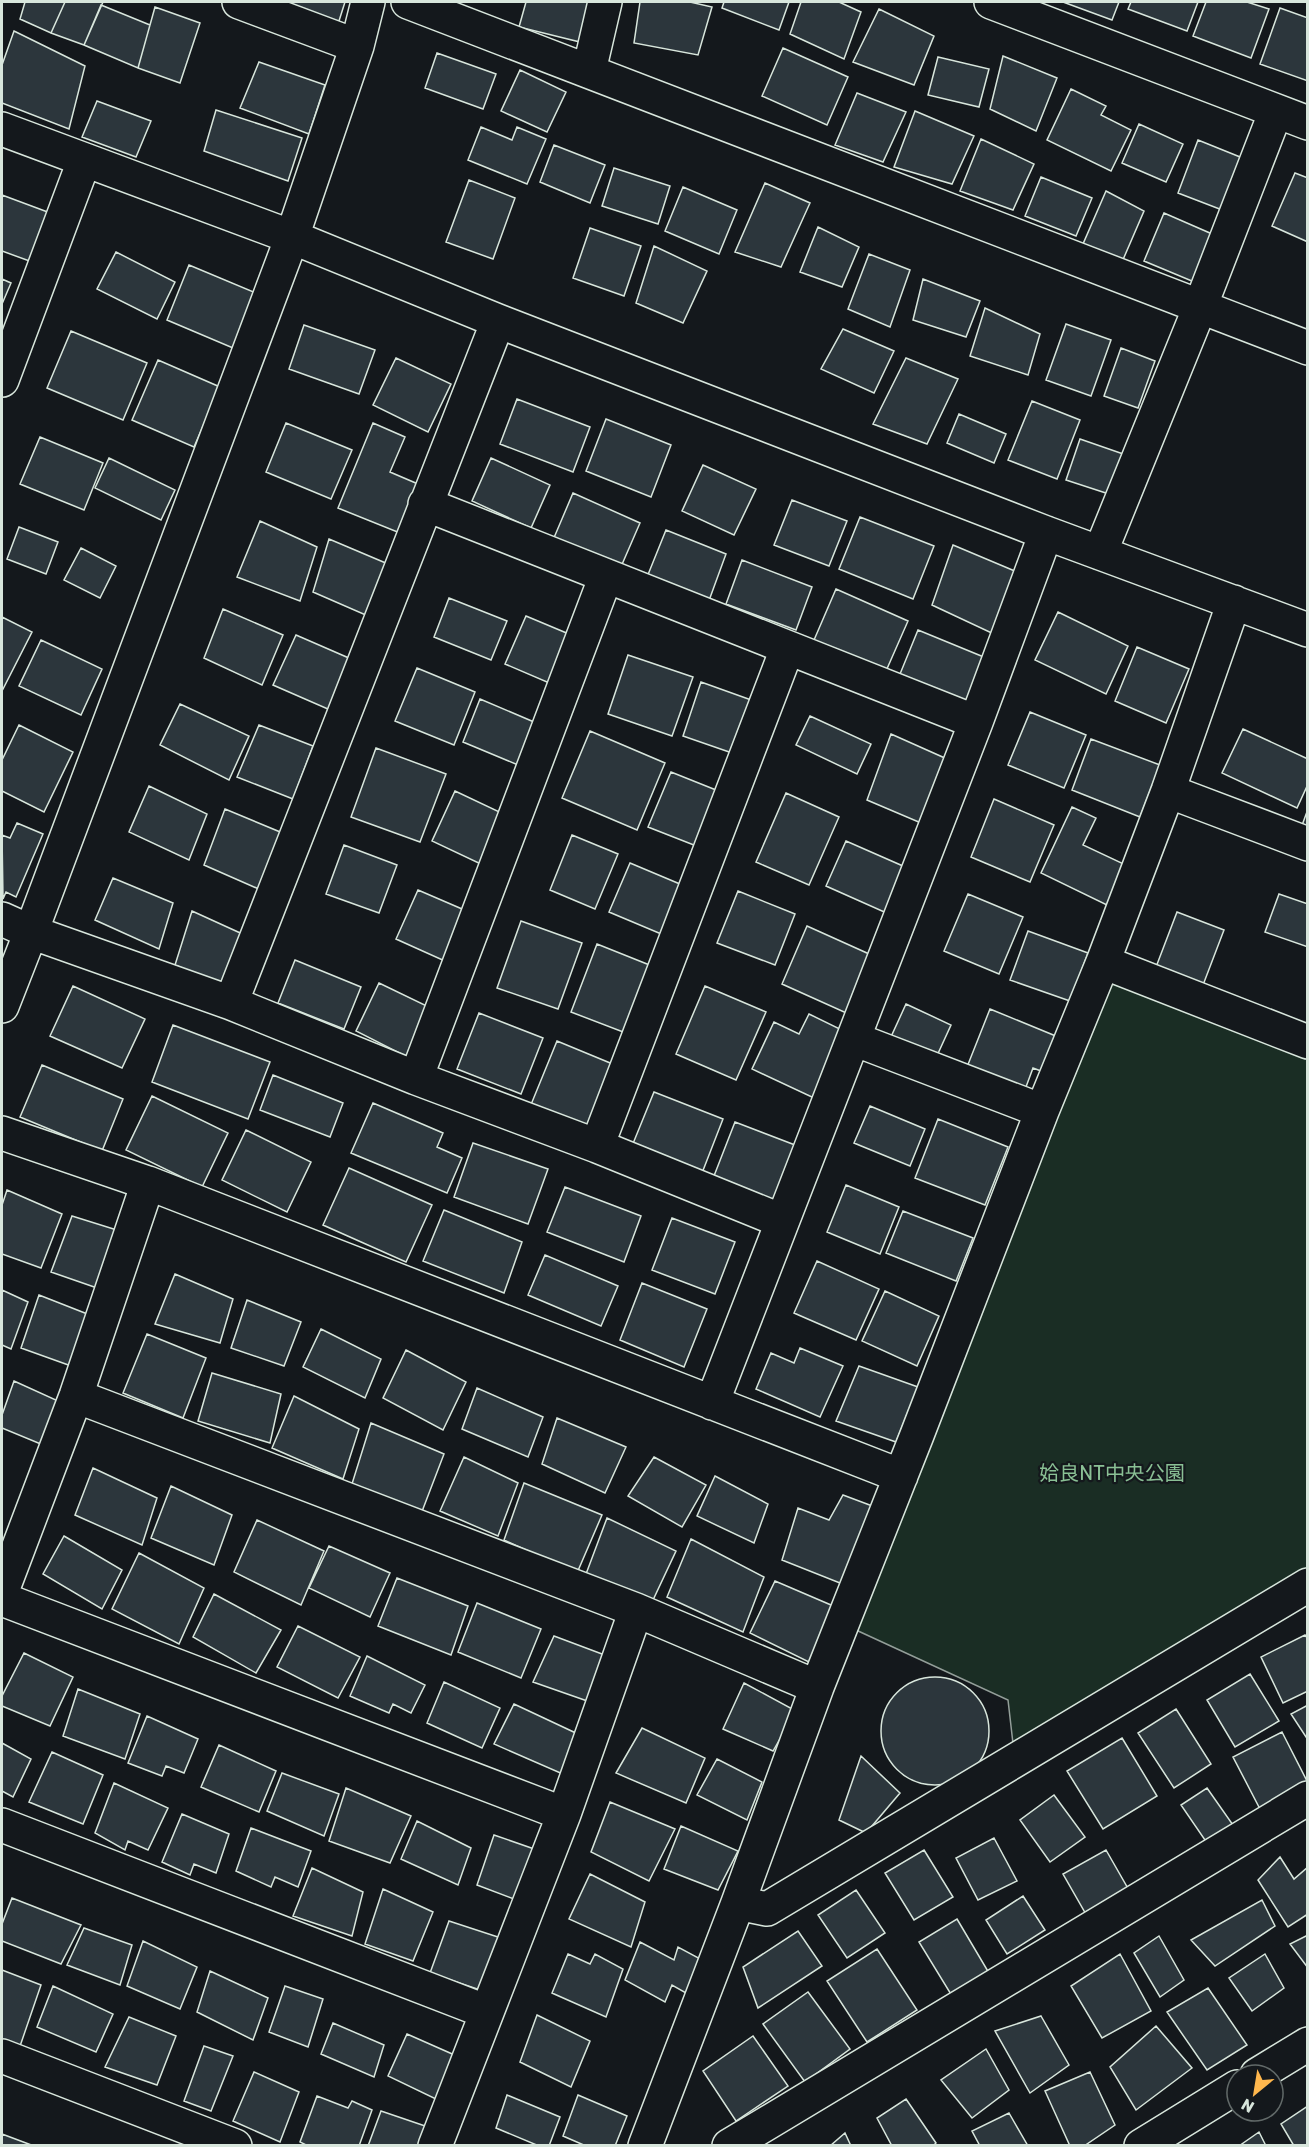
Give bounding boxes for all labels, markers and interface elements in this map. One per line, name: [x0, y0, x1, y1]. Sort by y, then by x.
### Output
park label: 姶良NT中央公園: [1039, 1461, 1185, 1485]
north arrow: [1225, 2063, 1285, 2123]
text: N: [1238, 2094, 1257, 2117]

